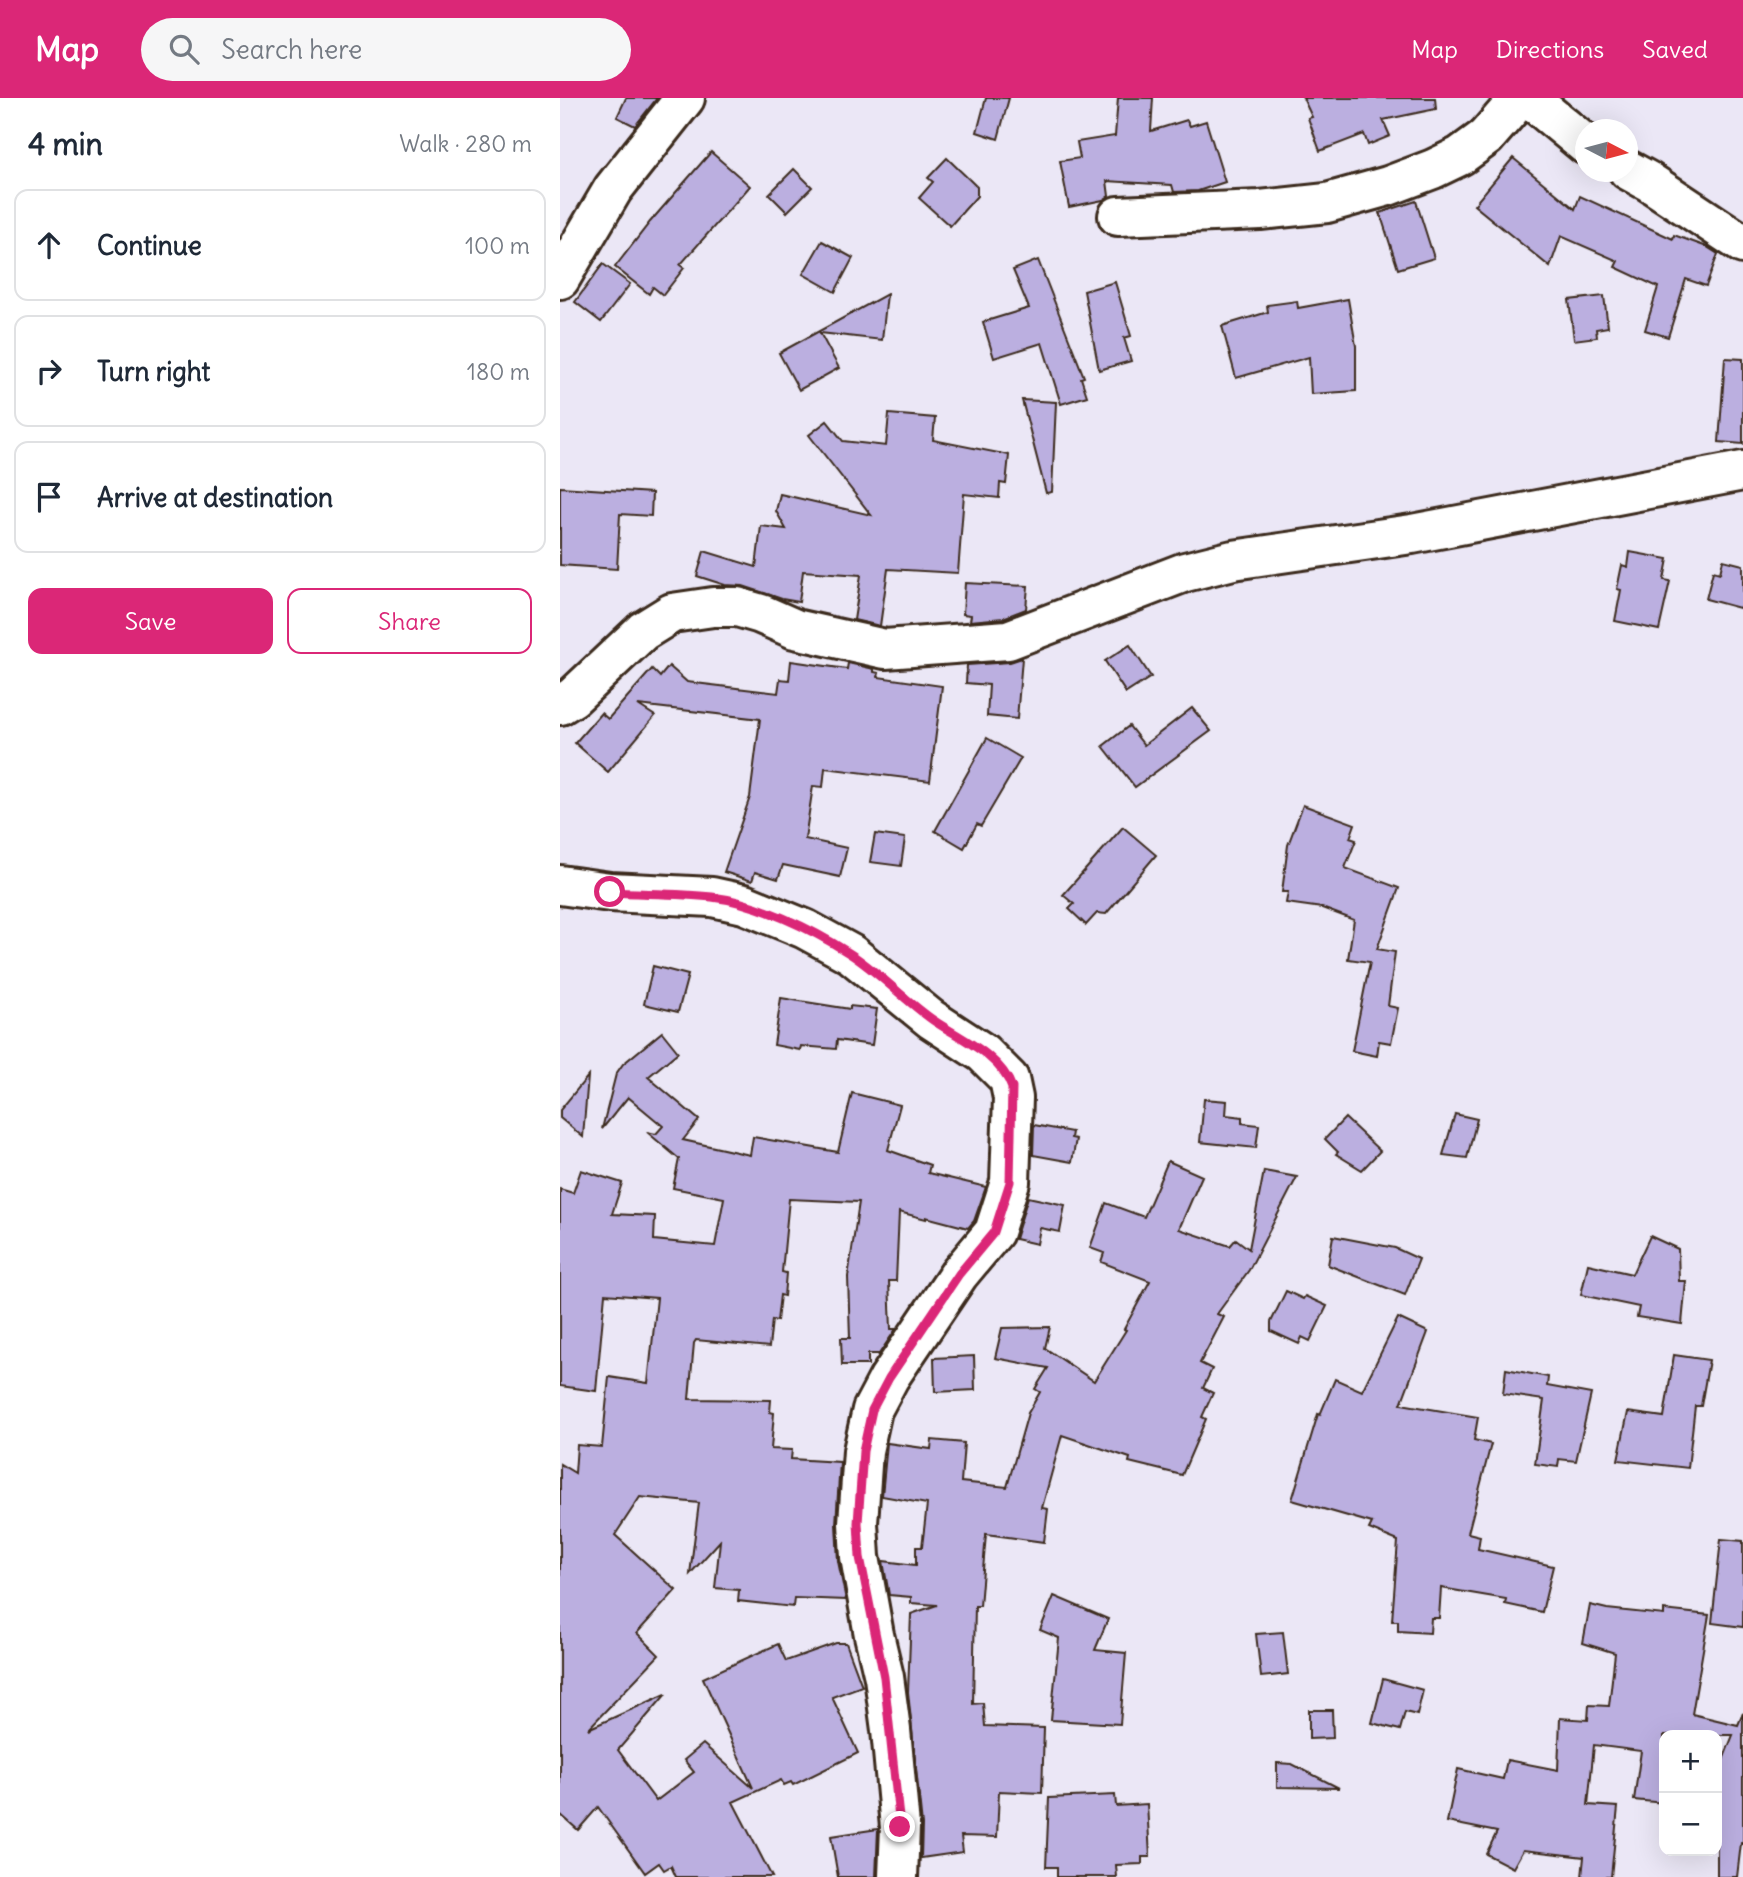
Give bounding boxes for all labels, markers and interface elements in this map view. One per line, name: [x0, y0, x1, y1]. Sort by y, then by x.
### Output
search box: [141, 18, 631, 81]
text: Map: [35, 28, 99, 70]
icon: search: [165, 30, 203, 68]
text: Search here: [221, 33, 362, 66]
text: Map: [1411, 34, 1458, 64]
text: Directions: [1496, 34, 1604, 64]
text: Saved: [1642, 34, 1708, 64]
north arrow: [1575, 119, 1638, 182]
text: 4 min: [28, 125, 103, 163]
text: Walk · 280 m: [399, 129, 532, 158]
icon: ahead: [30, 226, 68, 264]
text: Continue: [97, 229, 202, 262]
text: 100 m: [465, 231, 530, 260]
icon: right: [30, 352, 68, 390]
text: Turn right: [97, 355, 210, 388]
text: 180 m: [467, 357, 530, 386]
icon: arrive: [30, 478, 68, 516]
text: Arrive at destination: [97, 481, 333, 514]
button: Save: [28, 588, 273, 654]
button: Share: [287, 588, 532, 654]
route start: [594, 876, 625, 907]
map controls: [1659, 1730, 1722, 1856]
button: +: [1659, 1730, 1722, 1793]
button: −: [1659, 1793, 1722, 1856]
route end: [884, 1811, 915, 1842]

